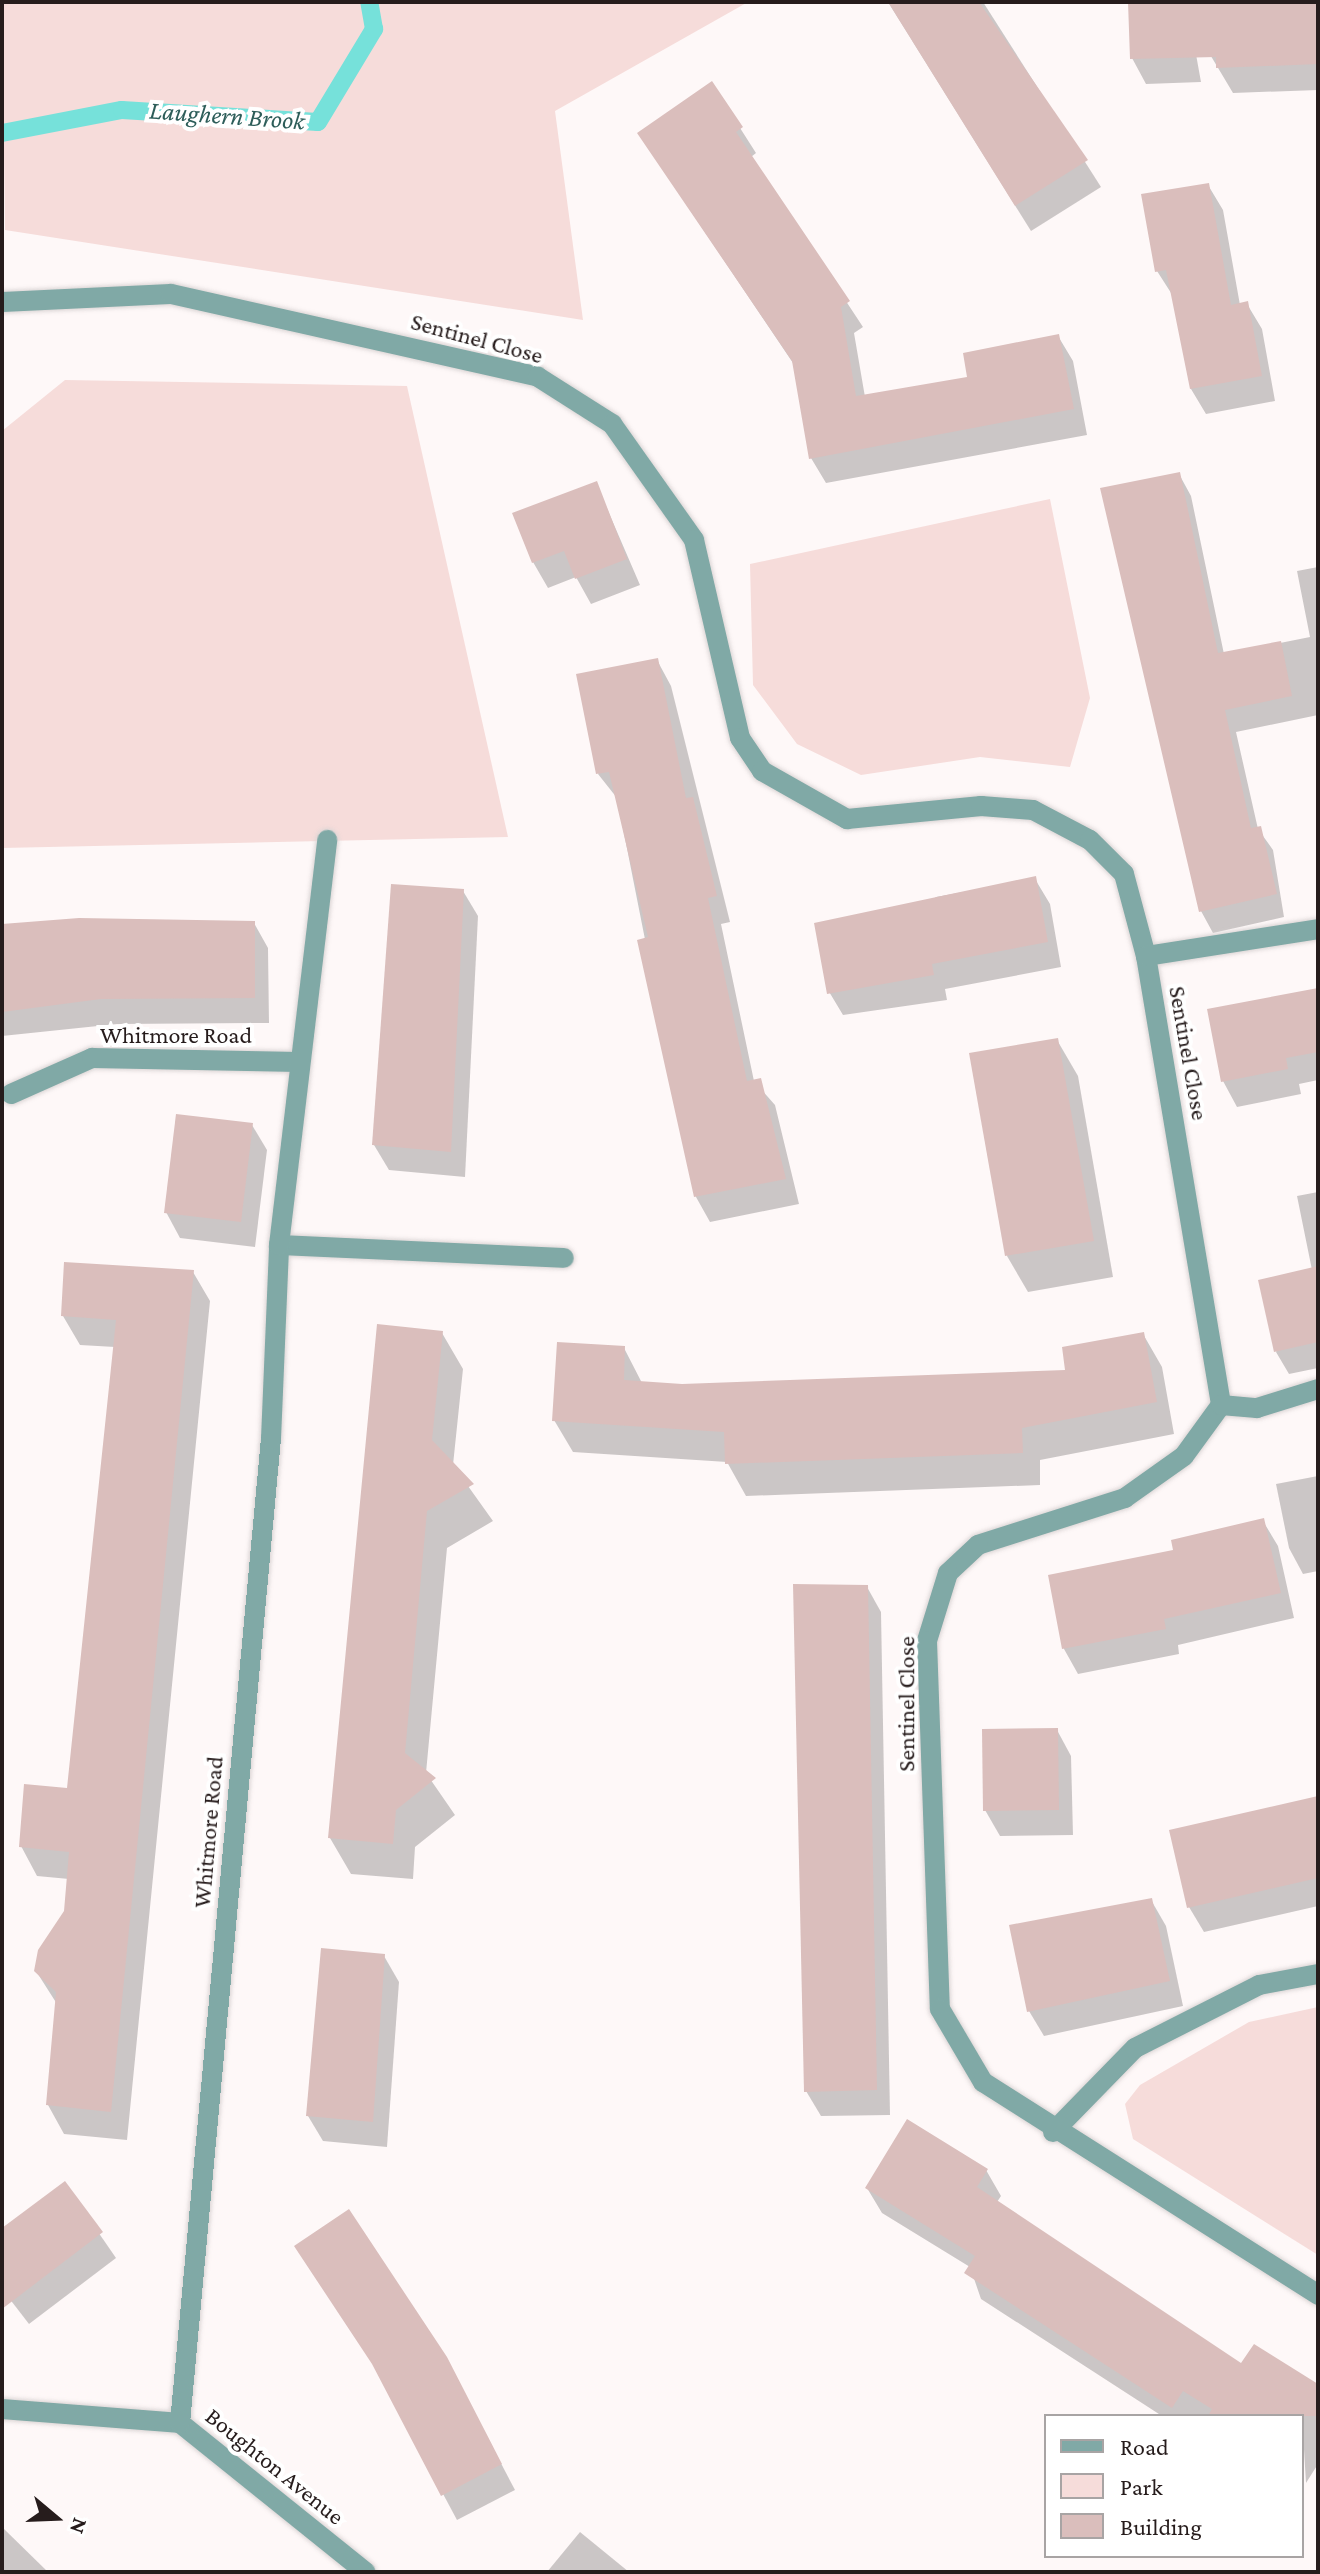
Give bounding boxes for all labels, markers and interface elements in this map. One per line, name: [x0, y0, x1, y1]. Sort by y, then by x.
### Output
water label: Laughern Brook: [148, 95, 306, 137]
street label: Sentinel Close: [408, 307, 546, 369]
street label: Sentinel Close: [1163, 984, 1215, 1122]
street label: Whitmore Road: [100, 1021, 252, 1049]
street label: Sentinel Close: [892, 1636, 920, 1772]
street label: Whitmore Road: [187, 1755, 229, 1909]
street label: Boughton Avenue: [200, 2401, 350, 2531]
legend: [1044, 2414, 1304, 2558]
text: Road: [1120, 2433, 1169, 2460]
text: Park: [1120, 2473, 1163, 2500]
north arrow: [16, 2478, 96, 2558]
text: Building: [1120, 2513, 1202, 2540]
text: N: [65, 2515, 93, 2537]

